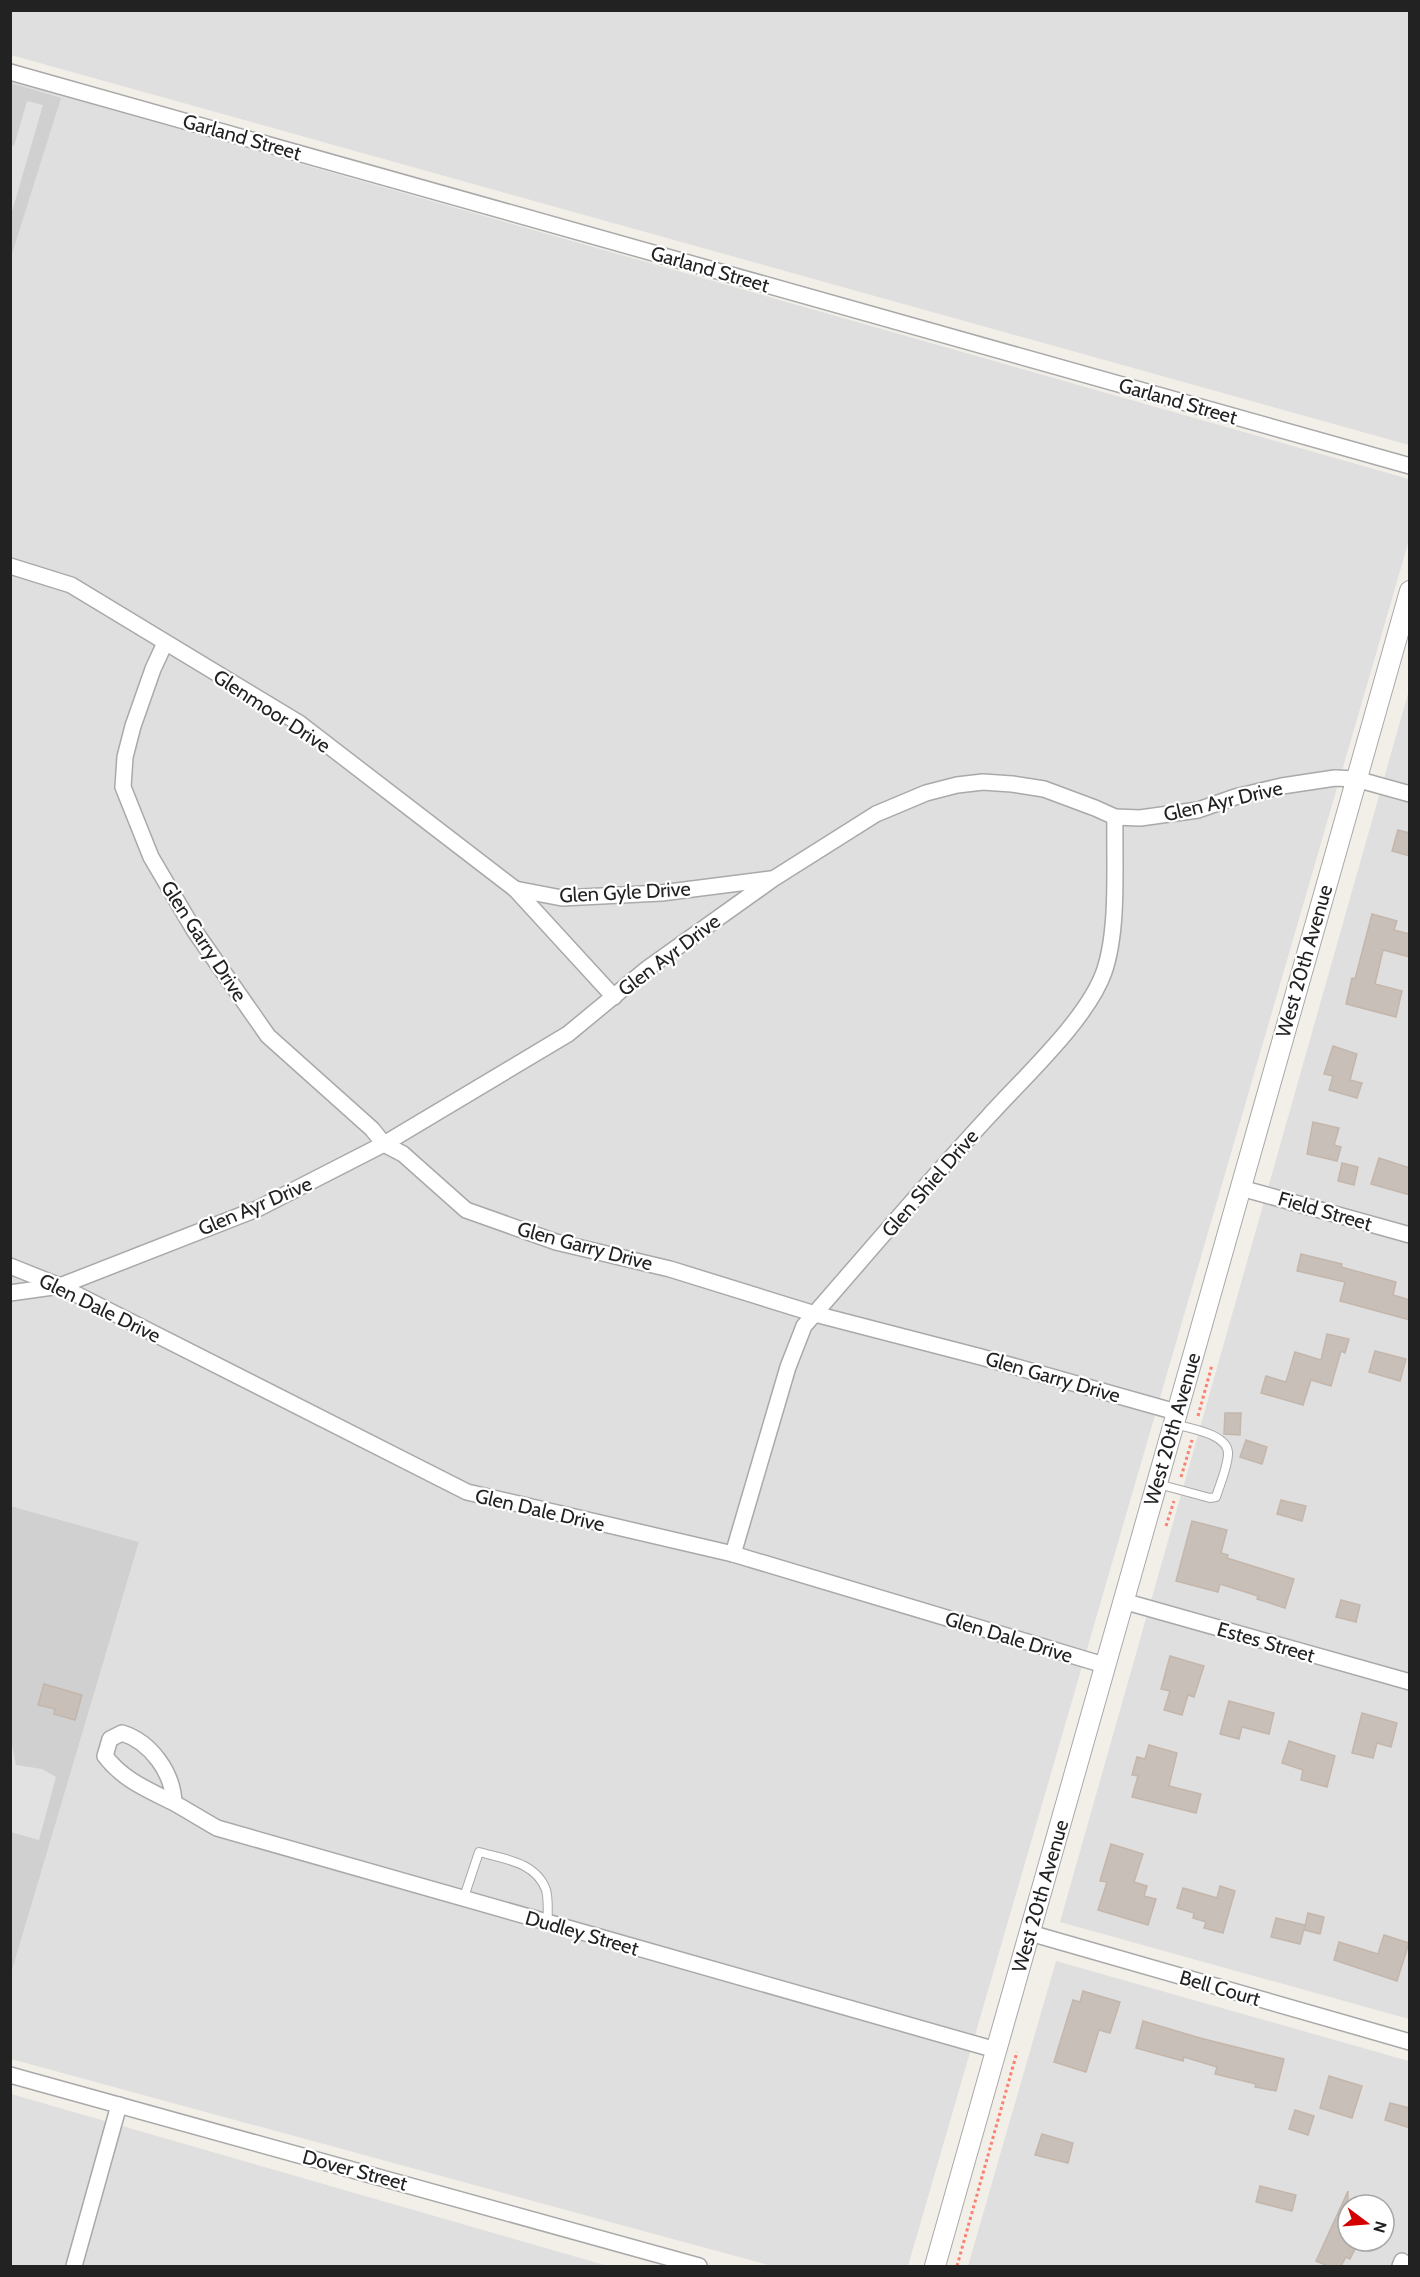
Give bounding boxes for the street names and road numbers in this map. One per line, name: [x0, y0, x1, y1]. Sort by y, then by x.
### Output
street label: Garland Street: [180, 109, 304, 165]
street label: Garland Street: [648, 241, 772, 297]
street label: Garland Street: [1116, 373, 1240, 429]
street label: Glenmoor Drive: [209, 664, 335, 758]
street label: Glen Ayr Drive: [1161, 776, 1285, 826]
street label: Glen Garry Drive: [156, 876, 252, 1006]
street label: Glen Gyle Drive: [559, 877, 691, 907]
street label: West 20th Avenue: [1271, 882, 1337, 1040]
street label: Glen Ayr Drive: [613, 909, 725, 1001]
street label: Glen Shiel Drive: [877, 1124, 983, 1242]
street label: Glen Ayr Drive: [195, 1171, 315, 1241]
street label: Field Street: [1275, 1186, 1375, 1236]
street label: Glen Garry Drive: [515, 1216, 655, 1276]
street label: Glen Dale Drive: [35, 1268, 165, 1348]
street label: Glen Garry Drive: [983, 1346, 1123, 1408]
street label: West 20th Avenue: [1139, 1350, 1205, 1508]
street label: Glen Dale Drive: [473, 1483, 607, 1537]
street label: Glen Dale Drive: [942, 1606, 1076, 1668]
street label: Estes Street: [1214, 1617, 1318, 1667]
street label: West 20th Avenue: [1007, 1817, 1073, 1975]
street label: Dudley Street: [523, 1905, 642, 1961]
street label: Bell Court: [1177, 1965, 1263, 2011]
street label: Dover Street: [300, 2145, 410, 2196]

